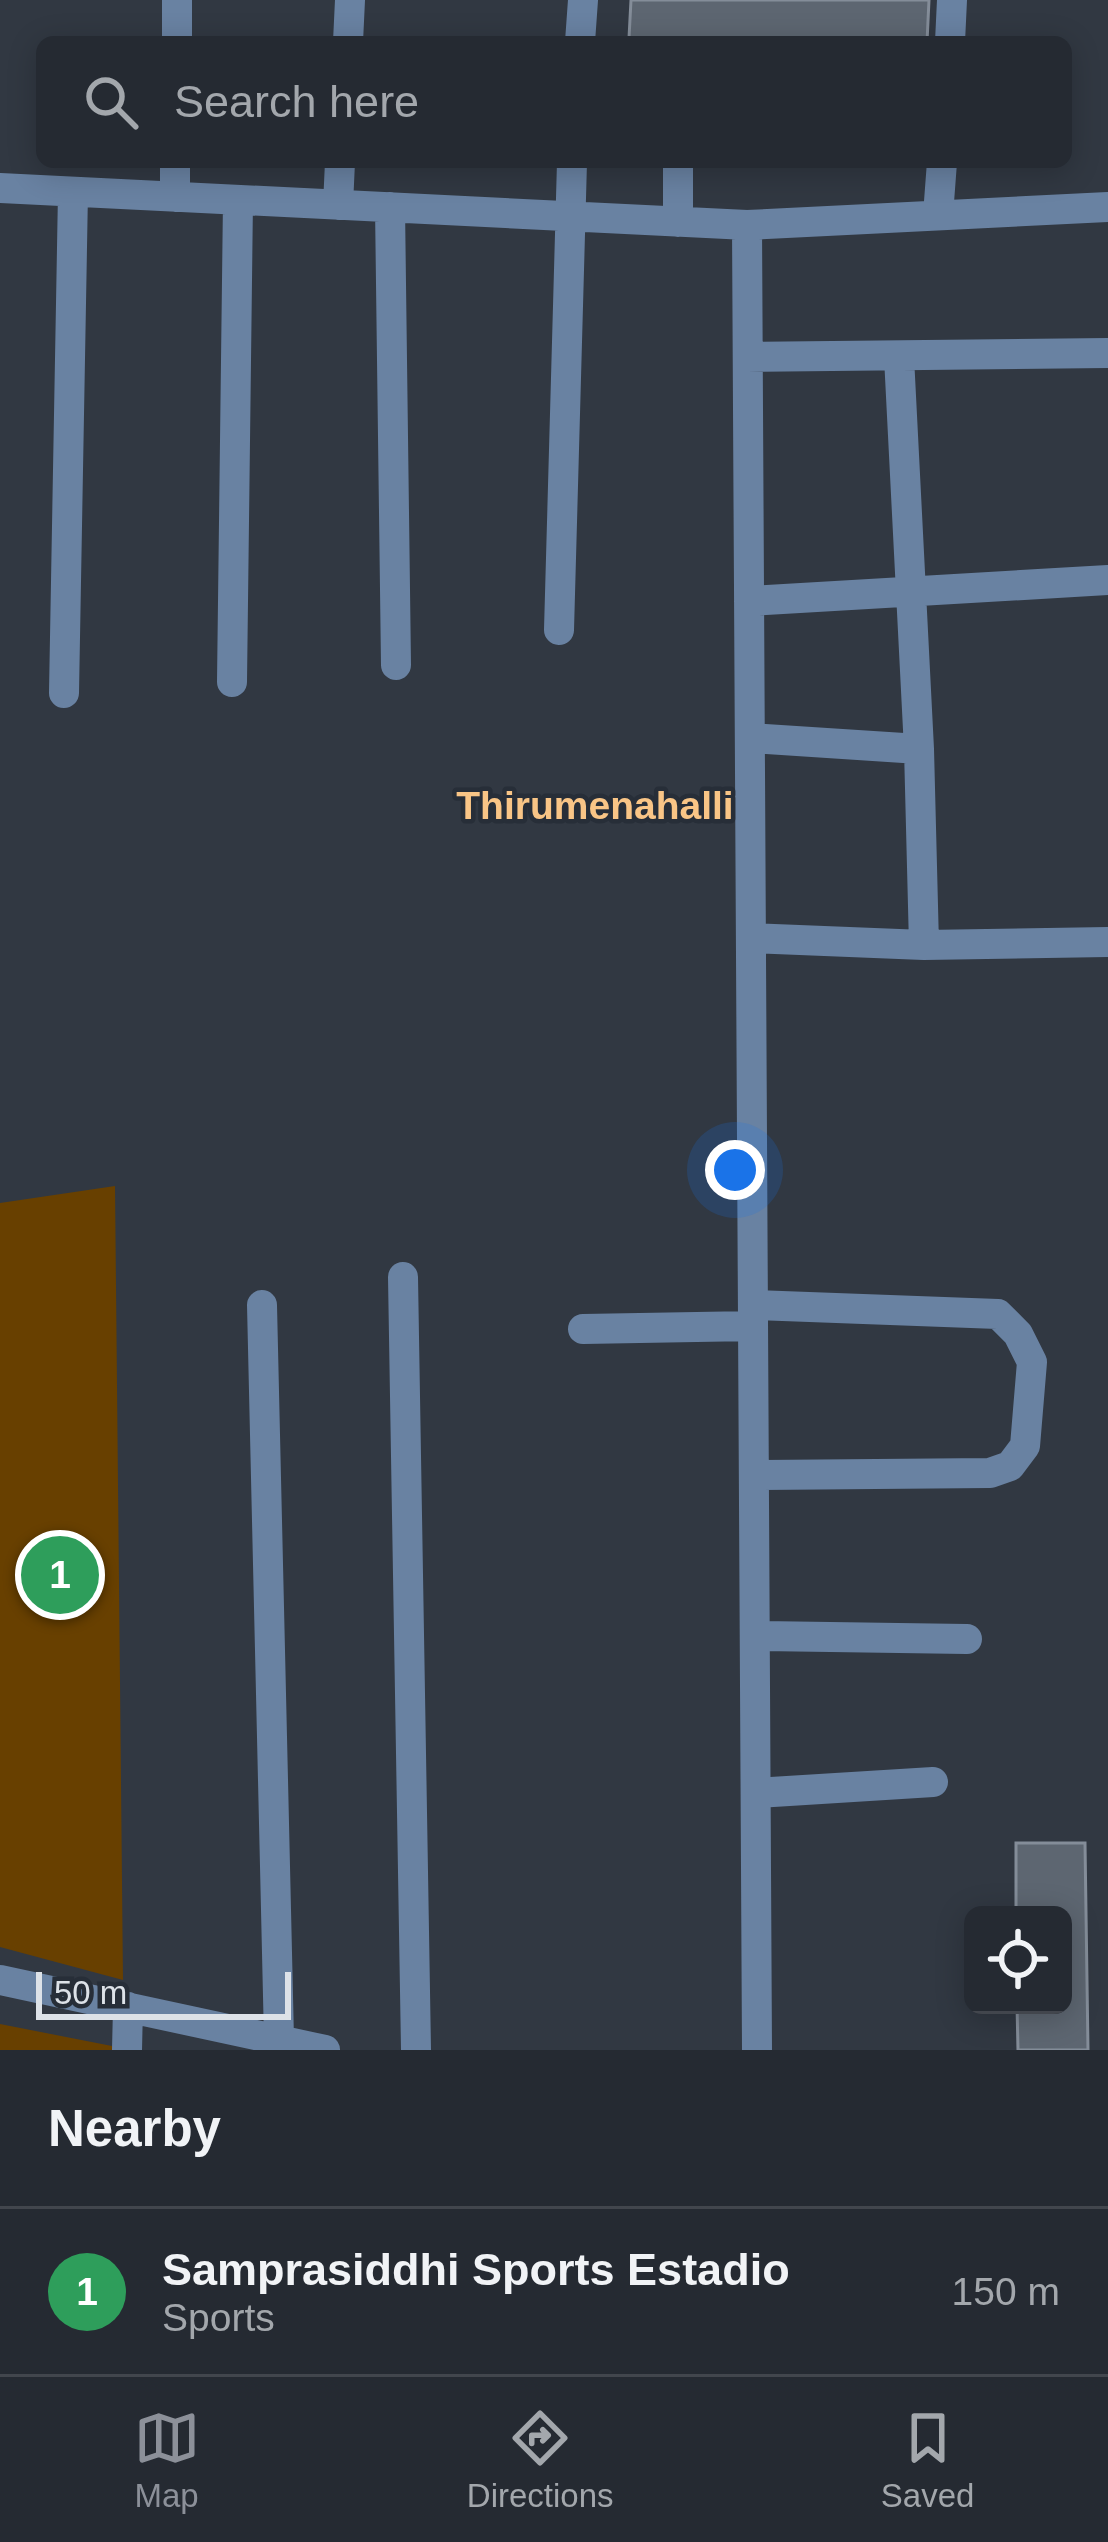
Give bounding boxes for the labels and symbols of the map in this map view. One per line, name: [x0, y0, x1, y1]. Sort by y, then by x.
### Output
district label: Thirumenahalli: [456, 784, 734, 827]
your location: [705, 1140, 765, 1200]
pin: 1: [21, 1530, 99, 1620]
scale bar: [36, 1966, 291, 2019]

